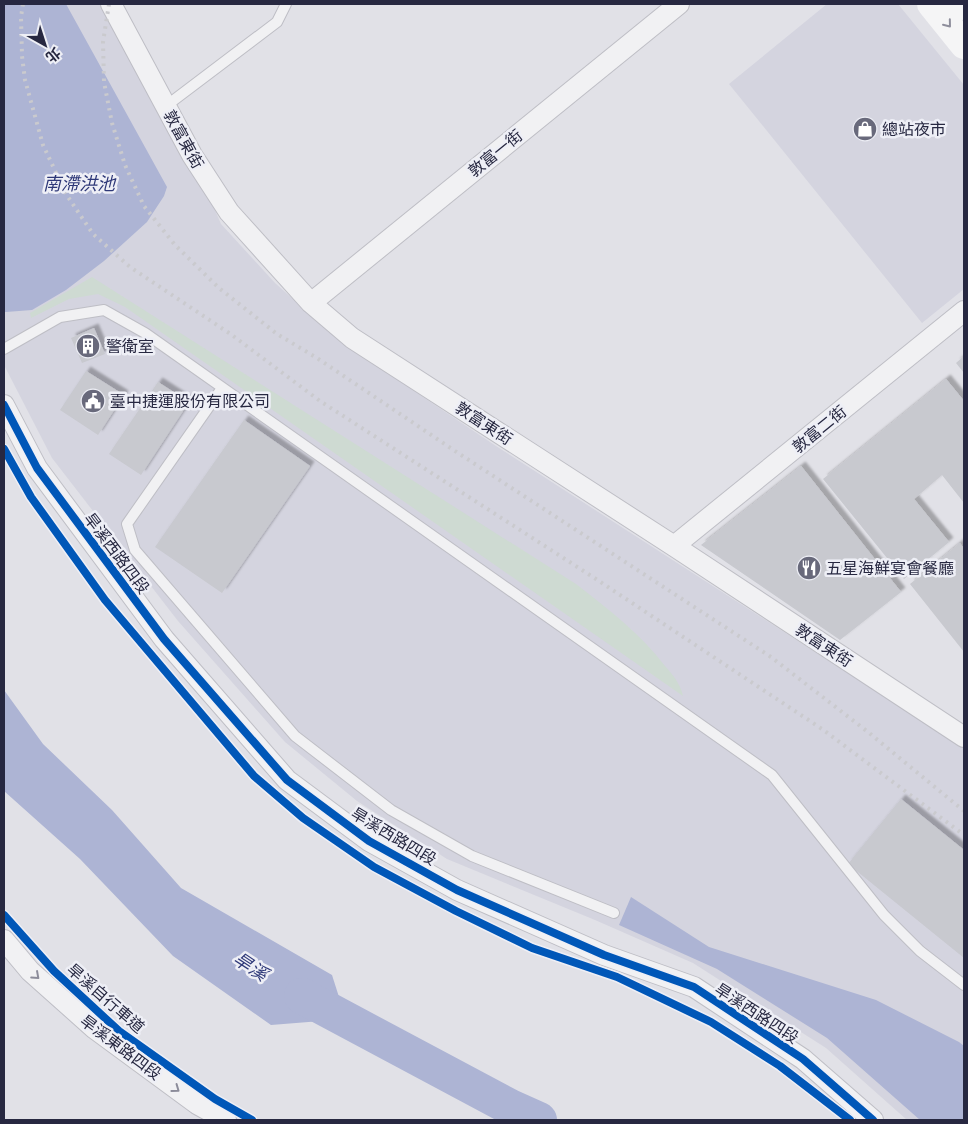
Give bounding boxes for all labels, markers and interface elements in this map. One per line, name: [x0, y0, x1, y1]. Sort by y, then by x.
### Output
one-way arrow: [942, 19, 951, 28]
north arrow: [20, 20, 70, 70]
text: 北: [42, 44, 65, 67]
street label: 敦富東街: [159, 106, 209, 172]
shop icon: 總站夜市: [852, 116, 878, 142]
place label: 總站夜市: [882, 118, 946, 140]
street label: 敦富一街: [463, 124, 527, 182]
water label: 南滯洪池: [43, 171, 117, 195]
building icon: 警衛室: [75, 333, 101, 359]
place label: 警衛室: [106, 335, 154, 357]
public building icon: 臺中捷運股份有限公司: [80, 388, 106, 414]
place label: 臺中捷運股份有限公司: [110, 390, 270, 412]
street label: 敦富東街: [451, 396, 517, 450]
street label: 敦富二街: [787, 400, 851, 458]
street label: 旱溪西路四段: [79, 508, 155, 598]
restaurant icon: 五星海鮮宴會餐廳: [796, 555, 822, 581]
place label: 五星海鮮宴會餐廳: [826, 557, 954, 579]
street label: 敦富東街: [791, 618, 857, 672]
street label: 旱溪西路四段: [347, 802, 441, 870]
water label: 旱溪: [229, 946, 275, 988]
street label: 旱溪自行車道: [63, 958, 149, 1038]
one-way arrow: [31, 970, 40, 979]
street label: 旱溪西路四段: [711, 978, 803, 1048]
street label: 旱溪東路四段: [76, 1009, 166, 1085]
one-way arrow: [171, 1083, 180, 1092]

